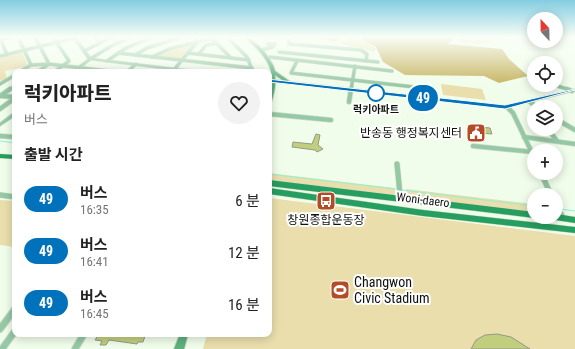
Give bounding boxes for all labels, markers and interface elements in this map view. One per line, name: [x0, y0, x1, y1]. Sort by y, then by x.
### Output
north arrow: [527, 12, 563, 48]
map controls: [527, 12, 563, 224]
button: locate: [527, 56, 563, 92]
text: 럭키아파트: [24, 82, 111, 105]
button: heart: [218, 82, 260, 124]
marker: 럭키아파트: [367, 84, 385, 102]
line badge: 49: [405, 85, 441, 111]
text: 49: [416, 90, 430, 106]
button: layers: [527, 100, 563, 136]
place label: 럭키아파트: [353, 104, 399, 115]
text: 버스: [24, 112, 48, 127]
public building icon: 반송동 행정복지센터: [465, 122, 487, 144]
place label: 반송동 행정복지센터: [360, 126, 462, 140]
button: +: [527, 144, 563, 180]
text: 출발 시간: [24, 146, 83, 164]
text: 버스: [80, 184, 108, 202]
button: −: [527, 188, 563, 224]
bus stop icon: 창원종합운동장: [315, 190, 337, 212]
street label: Woni-daero: [396, 190, 450, 210]
text: 49: [39, 191, 53, 207]
text: 6 분: [235, 192, 260, 210]
text: 16:35: [80, 202, 109, 217]
place label: 창원종합운동장: [287, 213, 365, 227]
text: 버스: [80, 236, 108, 254]
text: 49: [39, 243, 53, 259]
text: 12 분: [228, 244, 260, 262]
text: 16:41: [80, 254, 109, 269]
place label: Changwon Civic Stadium: [354, 274, 430, 306]
sports icon: Changwon Civic Stadium: [329, 279, 351, 301]
text: 버스: [80, 288, 108, 306]
text: 49: [39, 295, 53, 311]
text: 16 분: [228, 296, 260, 314]
text: 16:45: [80, 306, 109, 321]

